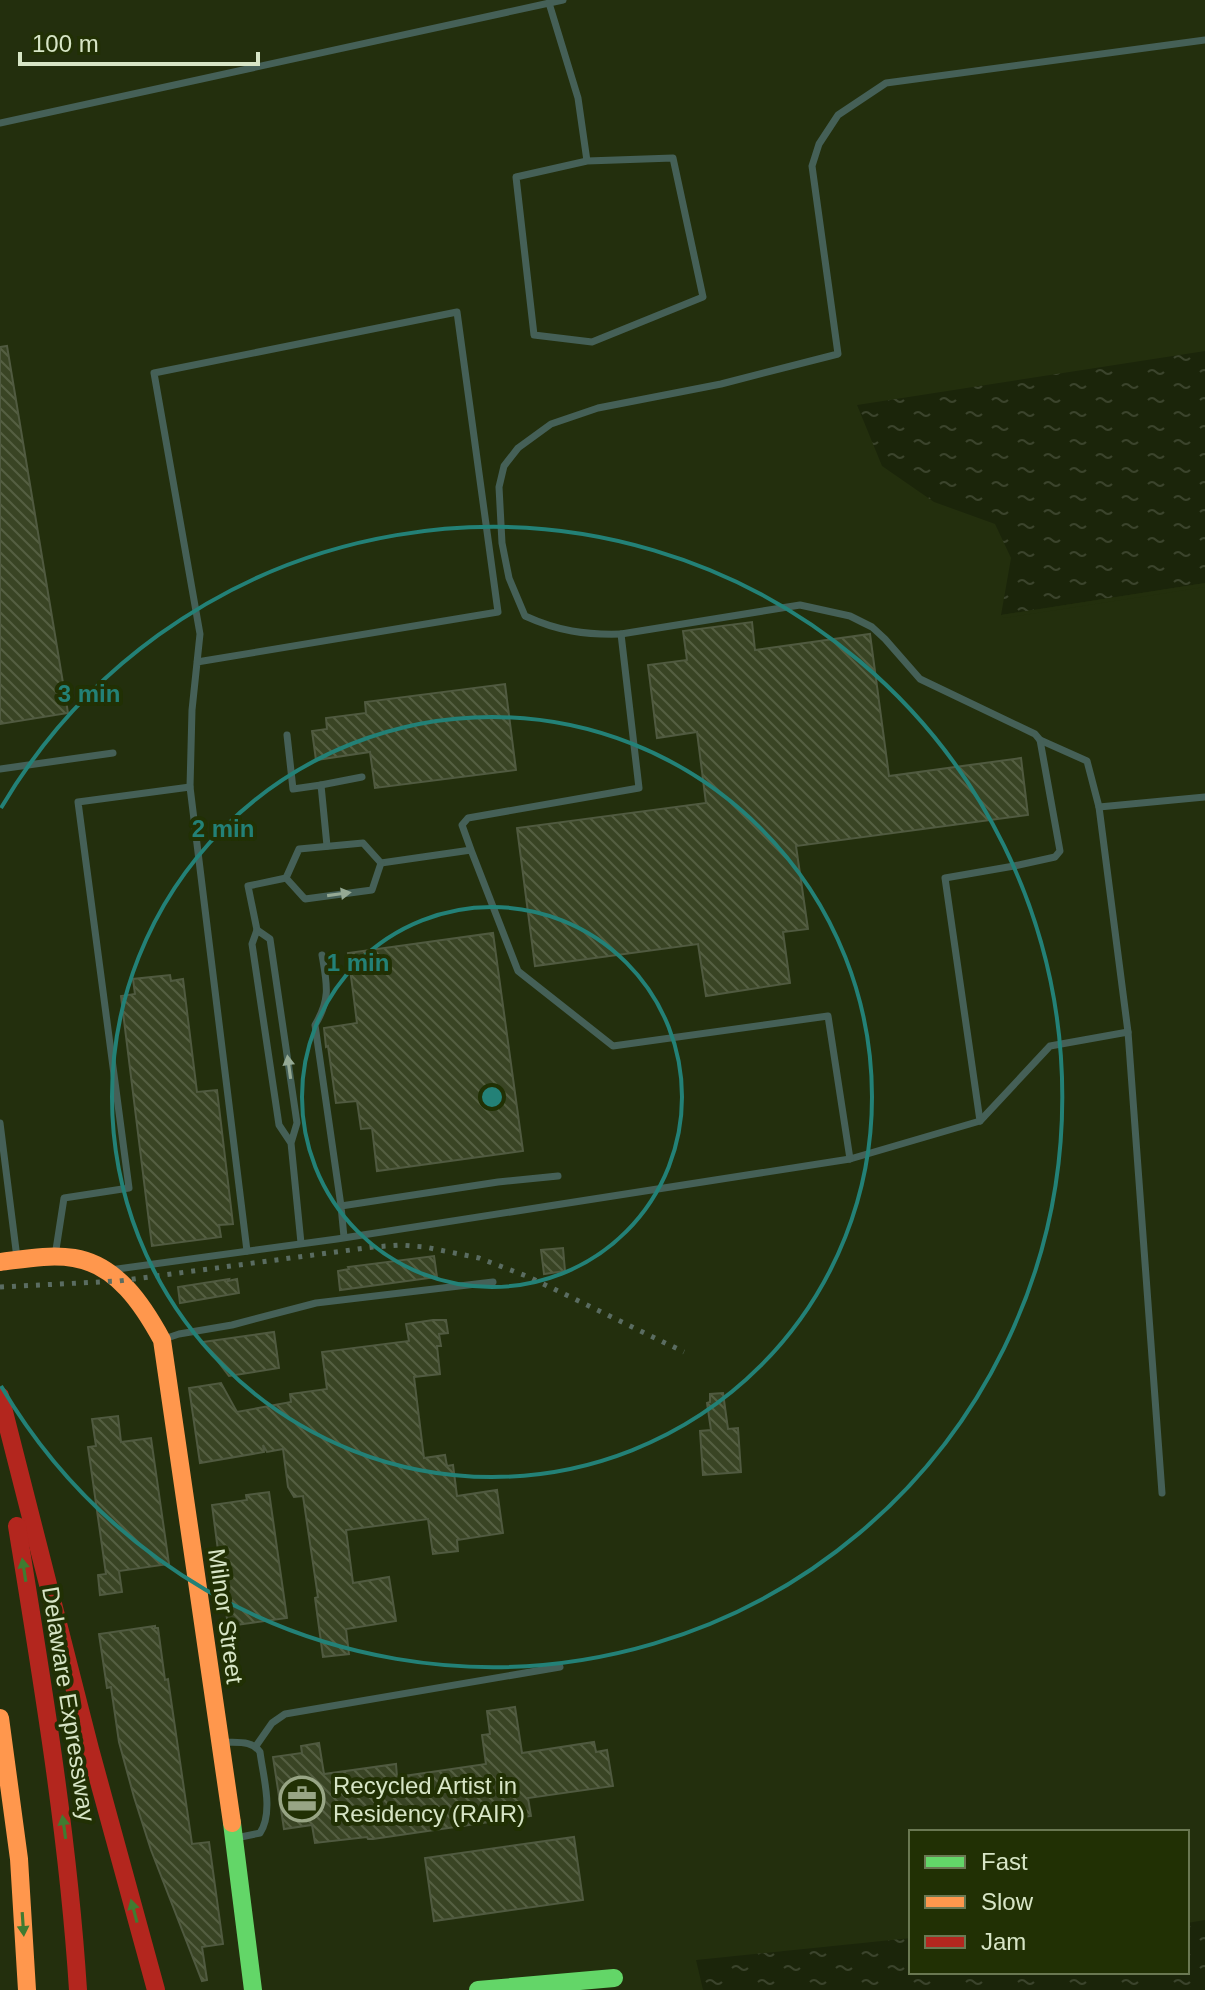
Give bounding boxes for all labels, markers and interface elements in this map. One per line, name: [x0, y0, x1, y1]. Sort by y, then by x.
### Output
scale bar: [20, 16, 258, 66]
text: 100 m: [32, 30, 99, 57]
text: 3 min: [58, 680, 120, 707]
text: 2 min: [192, 815, 254, 842]
one-way arrow: [326, 888, 351, 901]
text: 1 min: [327, 949, 389, 976]
one-way arrow: [282, 1054, 295, 1079]
centre of rings: [478, 1083, 506, 1111]
street label: Milnor Street: [203, 1547, 249, 1686]
one-way arrow: [17, 1557, 30, 1582]
street label: Delaware Expressway: [37, 1585, 101, 1823]
place label: Recycled Artist in Residency (RAIR): [333, 1772, 525, 1827]
office icon: Recycled Artist in Residency (RAIR): [278, 1775, 326, 1823]
one-way arrow: [57, 1814, 70, 1839]
legend: [909, 1830, 1189, 1974]
text: Fast: [981, 1848, 1028, 1875]
text: Slow: [981, 1888, 1034, 1915]
one-way arrow: [127, 1898, 140, 1922]
one-way arrow: [17, 1912, 30, 1937]
text: Jam: [981, 1928, 1026, 1955]

